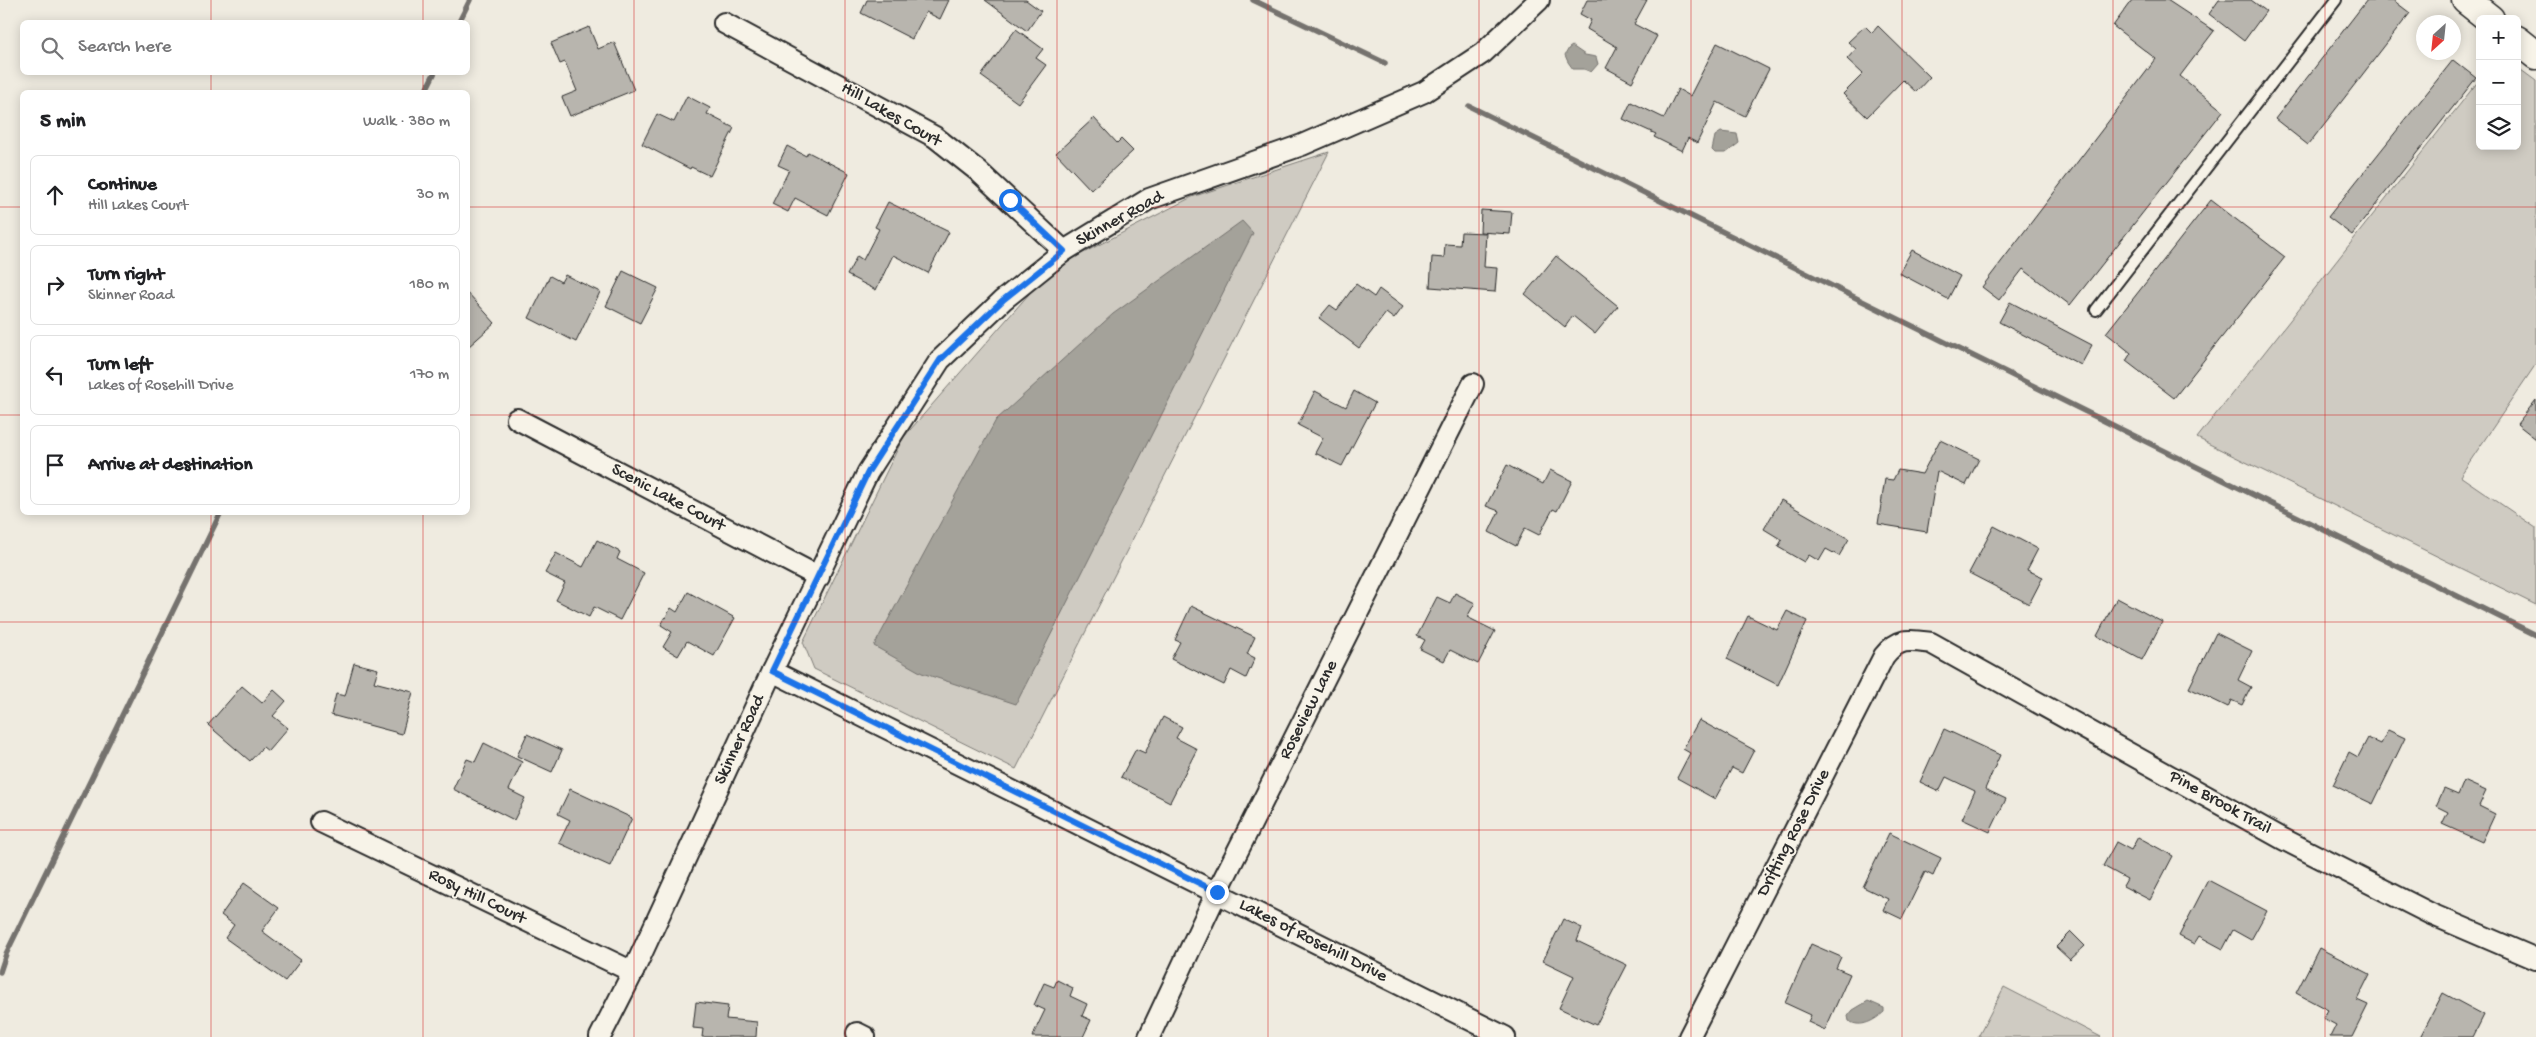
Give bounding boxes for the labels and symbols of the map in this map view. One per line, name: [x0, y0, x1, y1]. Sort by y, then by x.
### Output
north arrow: [2416, 15, 2461, 60]
street label: Hill Lakes Court: [837, 78, 946, 153]
street label: Skinner Road: [1073, 186, 1169, 252]
route start: [999, 189, 1022, 212]
street label: Scenic Lake Court: [607, 459, 730, 538]
street label: Roseview Lane: [1275, 656, 1343, 763]
street label: Skinner Road: [710, 690, 771, 788]
street label: Drifting Rose Drive: [1752, 765, 1835, 901]
street label: Pine Brook Trail: [2164, 766, 2275, 840]
street label: Rosy Hill Court: [425, 864, 531, 930]
route end: [1206, 881, 1229, 904]
street label: Lakes of Rosehill Drive: [1235, 895, 1391, 988]

